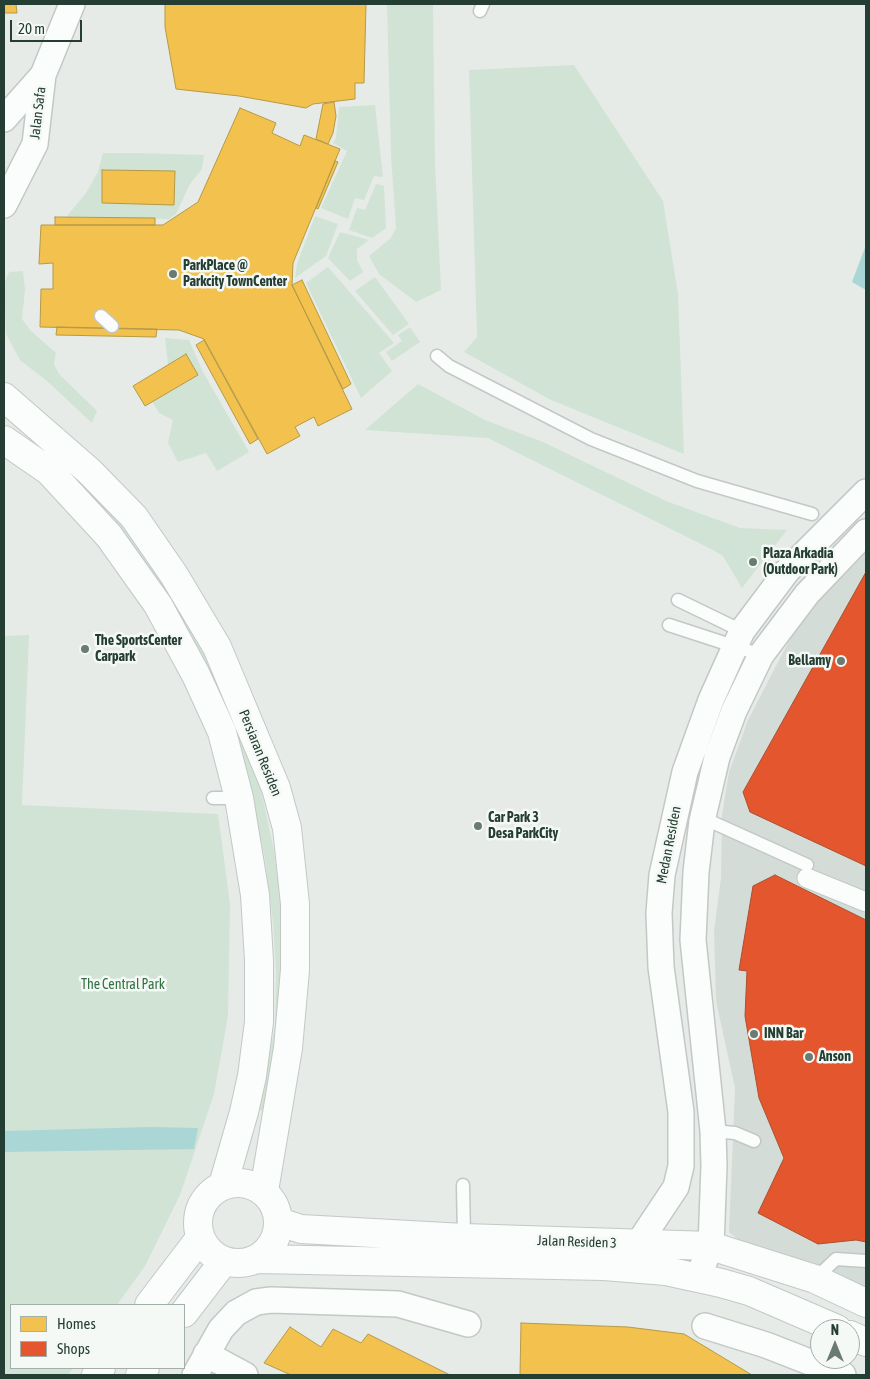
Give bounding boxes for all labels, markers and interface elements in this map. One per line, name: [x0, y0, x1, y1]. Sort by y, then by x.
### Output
scale bar: [12, 10, 85, 42]
text: 20 m: [18, 20, 45, 37]
street label: Jalan Safa: [26, 86, 50, 140]
place label: ParkPlace @ Parkcity TownCenter: [183, 258, 287, 290]
marker: ParkPlace @ Parkcity TownCenter: [167, 268, 179, 280]
place label: Plaza Arkadia (Outdoor Park): [763, 546, 838, 578]
marker: Plaza Arkadia (Outdoor Park): [747, 556, 759, 568]
place label: The SportsCenter Carpark: [95, 633, 182, 666]
marker: The SportsCenter Carpark: [79, 643, 91, 655]
place label: Bellamy: [788, 653, 831, 669]
marker: Bellamy: [835, 655, 847, 667]
street label: Persiaran Residen: [235, 707, 285, 799]
street label: Medan Residen: [653, 805, 685, 885]
place label: Car Park 3 Desa ParkCity: [488, 810, 558, 842]
marker: Car Park 3 Desa ParkCity: [472, 820, 484, 832]
park label: The Central Park: [81, 977, 165, 993]
place label: INN Bar: [764, 1026, 803, 1042]
marker: INN Bar: [748, 1028, 760, 1040]
place label: Anson: [819, 1049, 851, 1065]
marker: Anson: [803, 1051, 815, 1063]
street label: Jalan Residen 3: [537, 1232, 617, 1252]
legend: [10, 1304, 185, 1369]
text: Homes: [57, 1315, 96, 1332]
north arrow: [810, 1319, 860, 1369]
text: N: [831, 1322, 839, 1338]
text: Shops: [57, 1340, 90, 1357]

